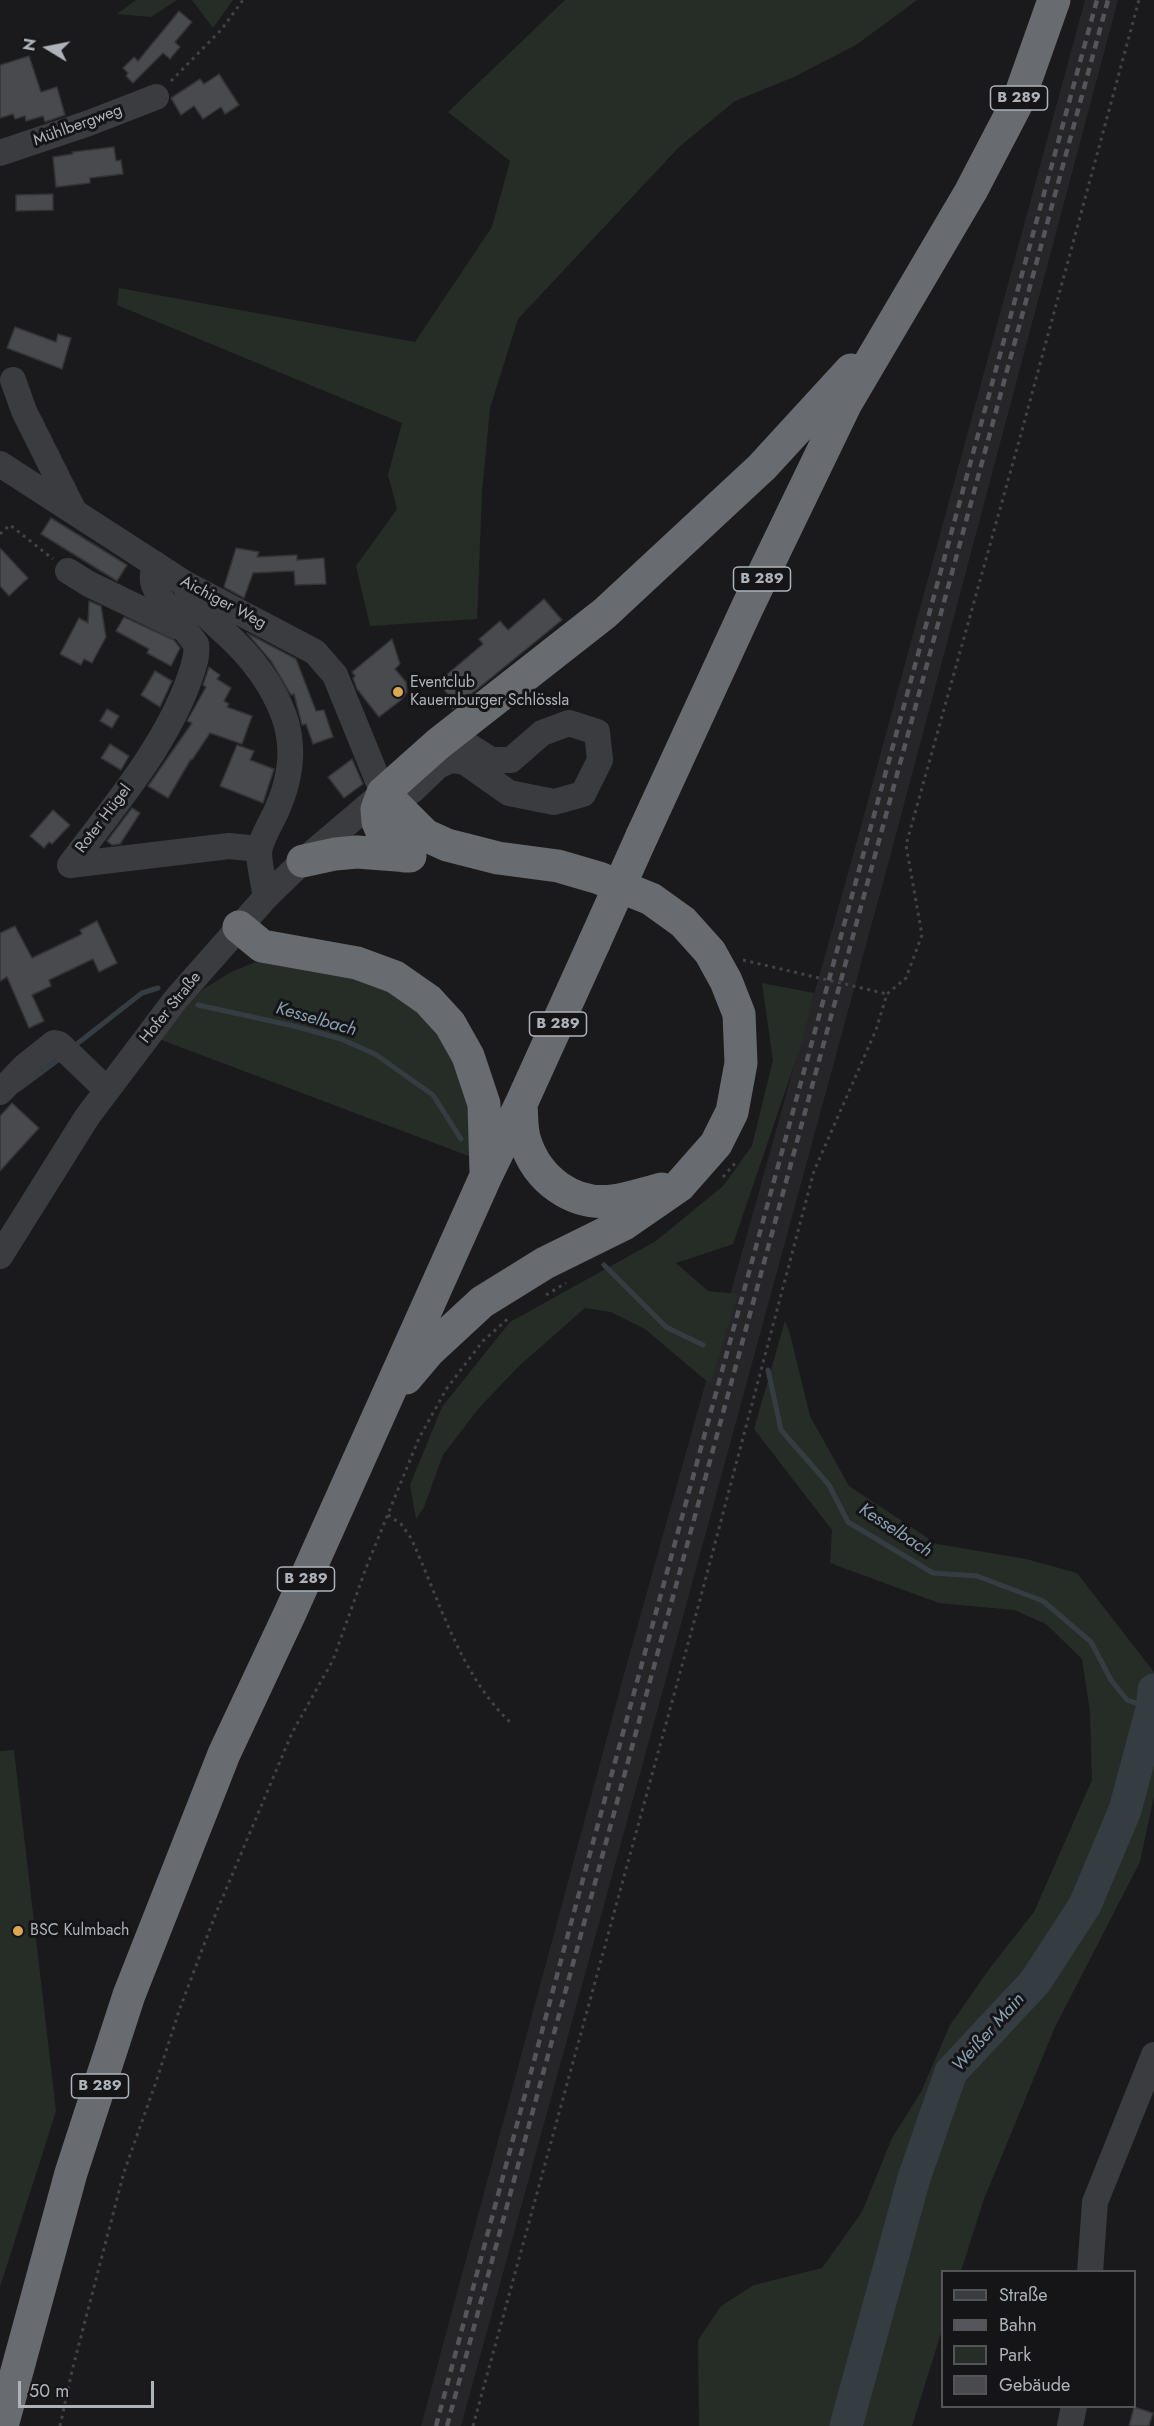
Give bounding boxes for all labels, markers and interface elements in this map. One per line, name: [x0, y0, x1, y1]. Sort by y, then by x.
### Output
north arrow: [18, 18, 78, 78]
text: N: [17, 37, 42, 53]
road number: B 289: [990, 86, 1048, 110]
street label: Mühlbergweg: [31, 101, 125, 151]
road number: B 289: [734, 567, 790, 591]
street label: Aichiger Weg: [177, 572, 269, 634]
place label: Eventclub Kauernburger Schlössla: [410, 673, 569, 711]
marker: Eventclub Kauernburger Schlössla: [391, 685, 405, 699]
street label: Roter Hügel: [72, 781, 136, 857]
street label: Hofer Straße: [136, 968, 206, 1048]
water label: Kesselbach: [273, 998, 359, 1042]
road number: B 289: [530, 1012, 586, 1036]
water label: Kesselbach: [854, 1499, 936, 1563]
road number: B 289: [278, 1567, 334, 1591]
place label: BSC Kulmbach: [30, 1921, 129, 1941]
marker: BSC Kulmbach: [11, 1924, 25, 1938]
water label: Weißer Main: [948, 1989, 1030, 2077]
road number: B 289: [72, 2074, 128, 2098]
legend: [941, 2270, 1136, 2408]
text: Straße: [999, 2282, 1047, 2308]
text: Bahn: [999, 2312, 1037, 2338]
text: Park: [999, 2342, 1031, 2368]
scale bar: [21, 2369, 158, 2407]
text: Gebäude: [999, 2372, 1070, 2398]
text: 50 m: [29, 2378, 69, 2404]

